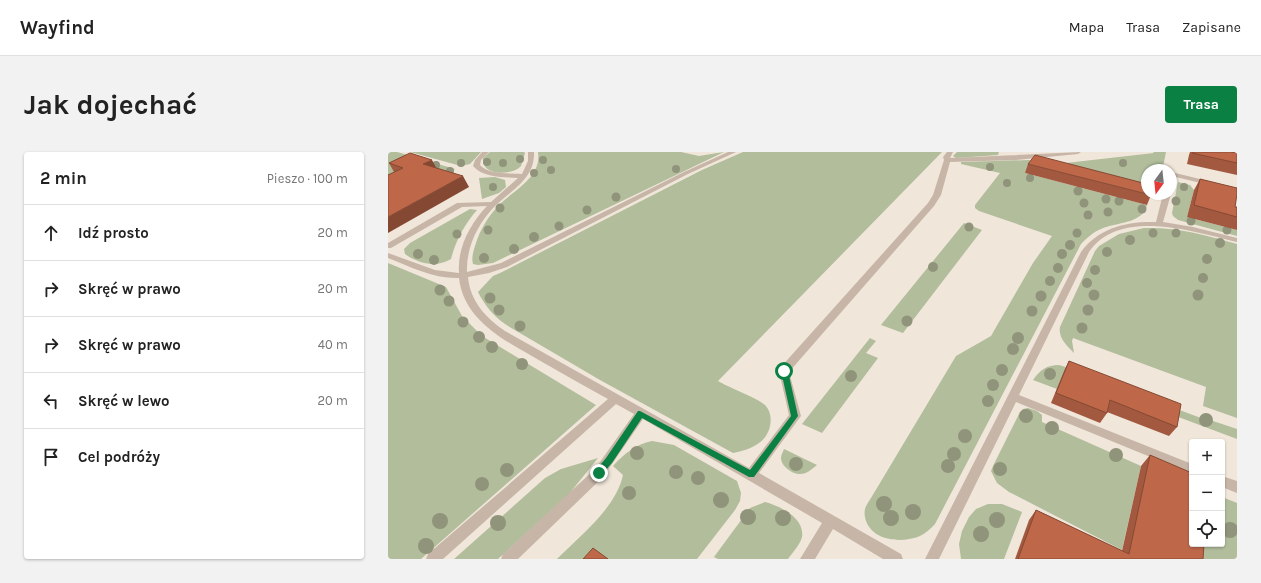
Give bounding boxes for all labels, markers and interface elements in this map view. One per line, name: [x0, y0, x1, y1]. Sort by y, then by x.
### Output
text: Wayfind: [20, 17, 95, 39]
text: Mapa: [1069, 19, 1104, 36]
text: Trasa: [1126, 19, 1160, 36]
text: Zapisane: [1182, 19, 1241, 36]
button: Trasa: [1165, 86, 1237, 123]
text: Jak dojechać: [24, 88, 197, 121]
north arrow: [1141, 164, 1177, 200]
text: 2 min: [40, 168, 87, 188]
text: Pieszo · 100 m: [267, 171, 348, 186]
icon: ahead: [40, 222, 62, 244]
text: Idź prosto: [78, 224, 149, 242]
text: 20 m: [318, 225, 348, 240]
icon: right: [40, 278, 62, 300]
text: Skręć w prawo: [78, 280, 181, 298]
text: 20 m: [318, 281, 348, 296]
icon: right: [40, 334, 62, 356]
text: Skręć w prawo: [78, 336, 181, 354]
text: 40 m: [318, 337, 348, 352]
route start: [775, 362, 793, 380]
icon: left: [40, 390, 62, 412]
text: Skręć w lewo: [78, 392, 170, 410]
text: 20 m: [318, 393, 348, 408]
map controls: [1189, 439, 1225, 547]
button: +: [1189, 439, 1225, 475]
icon: arrive: [40, 446, 62, 468]
text: Cel podróży: [78, 448, 160, 466]
route end: [590, 464, 608, 482]
button: −: [1189, 475, 1225, 511]
button: locate: [1189, 511, 1225, 547]

